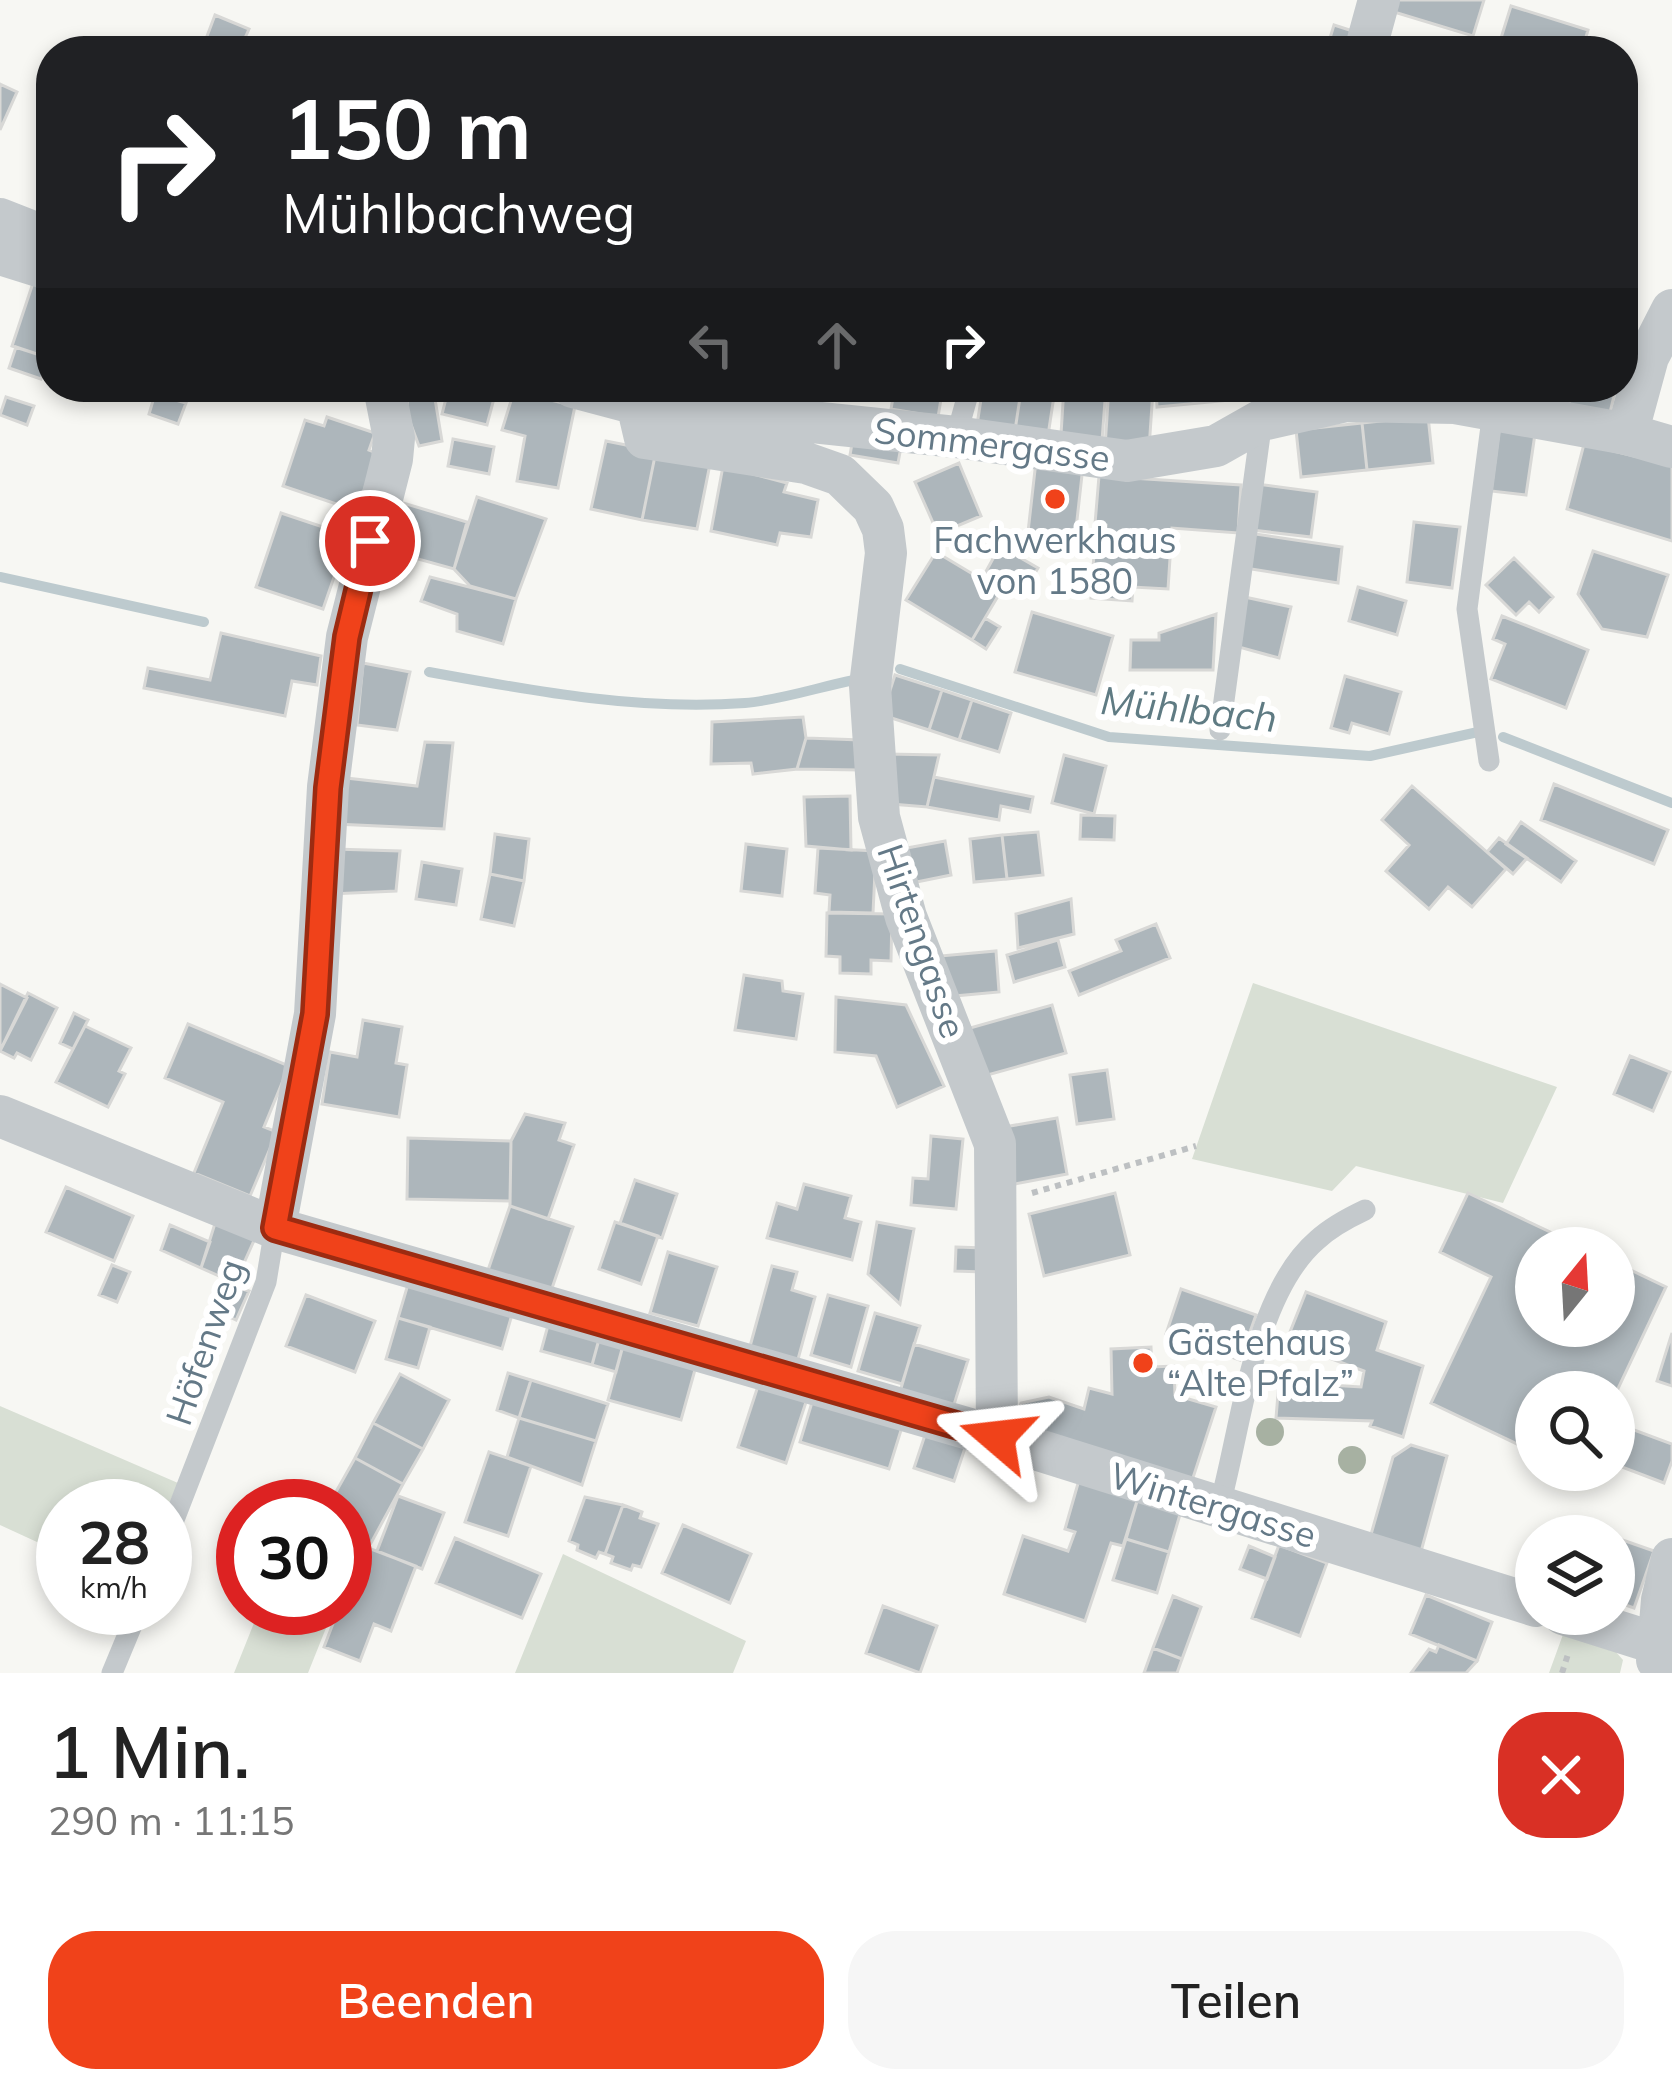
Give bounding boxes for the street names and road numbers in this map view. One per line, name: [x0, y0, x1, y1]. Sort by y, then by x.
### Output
street label: Sommergasse: [872, 407, 1113, 480]
street label: Hirtengasse: [868, 838, 977, 1044]
street label: Höfenweg: [155, 1253, 254, 1431]
street label: Wintergasse: [1105, 1452, 1322, 1557]

